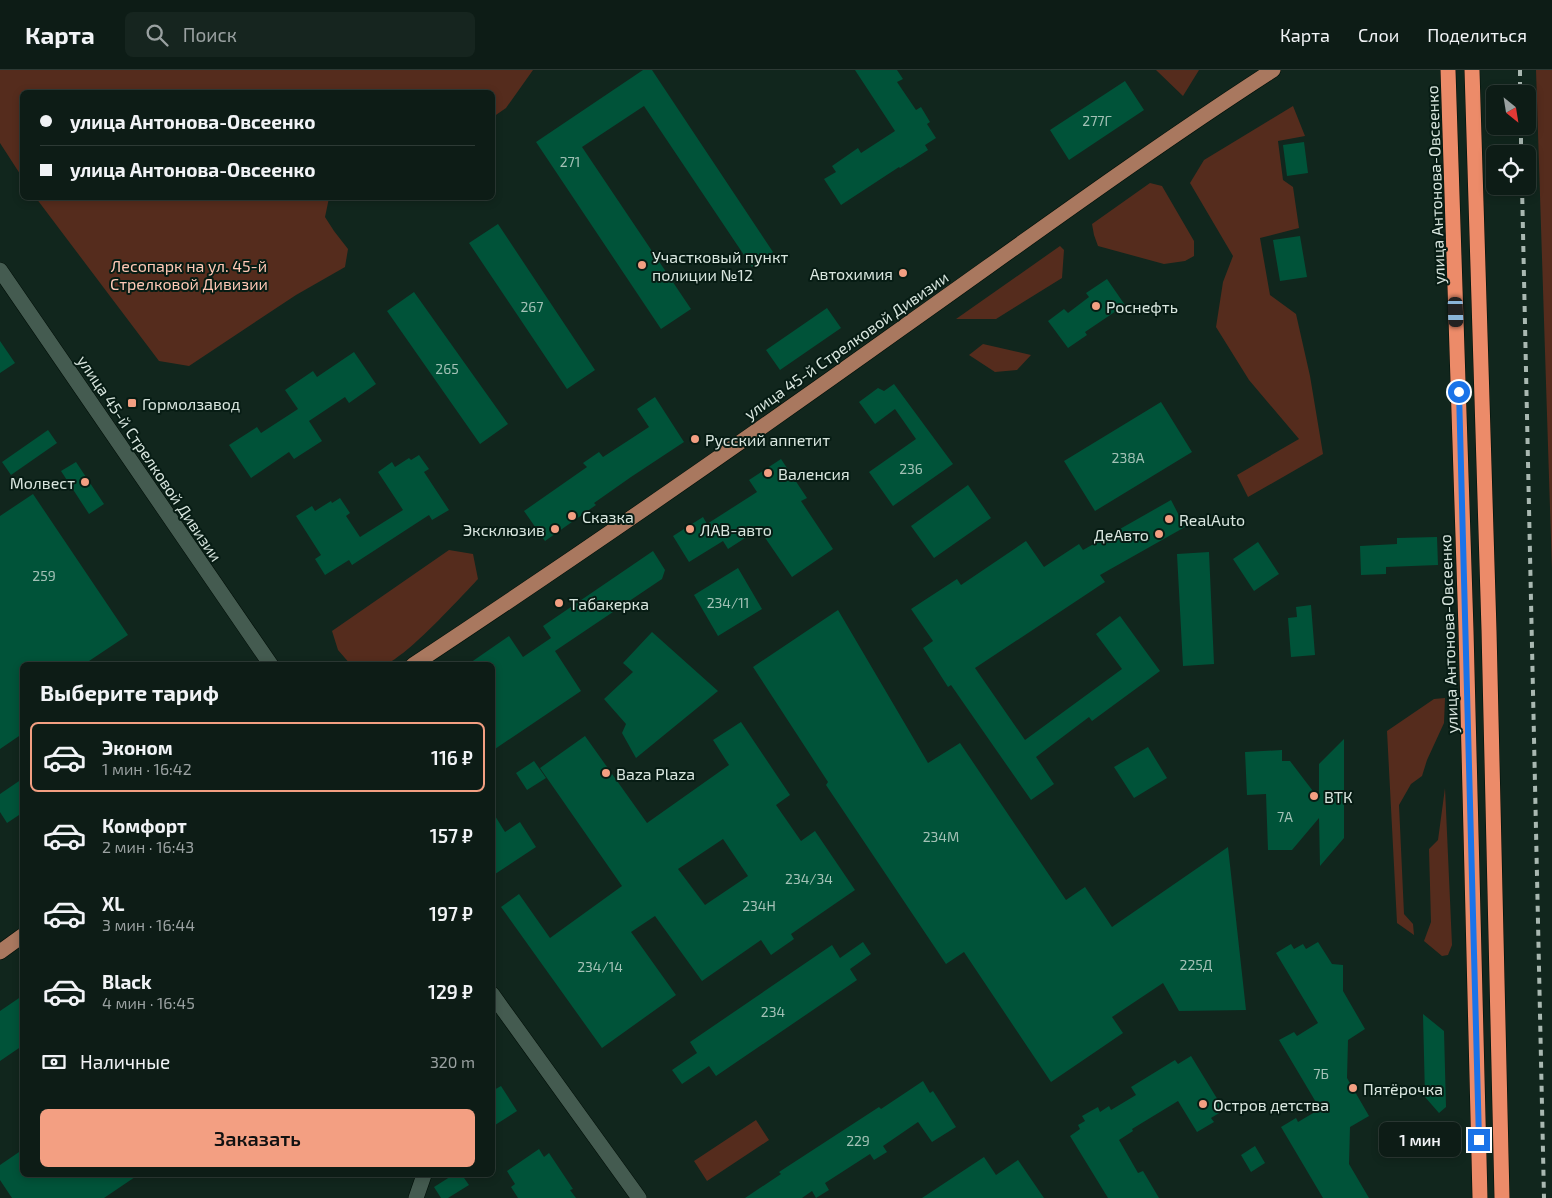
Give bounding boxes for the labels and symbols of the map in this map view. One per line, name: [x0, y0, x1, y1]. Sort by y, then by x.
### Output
street label: улица Антонова-Овсеенко: [1422, 85, 1449, 285]
north arrow: [1486, 85, 1536, 135]
house number: 277Г: [1082, 112, 1112, 129]
house number: 271: [560, 153, 580, 170]
place label: Участковый пункт полиции №12: [652, 247, 788, 284]
park label: Лесопарк на ул. 45-й Стрелковой Дивизии: [110, 256, 268, 293]
marker: Участковый пункт полиции №12: [636, 259, 648, 271]
place label: Автохимия: [810, 264, 893, 283]
street label: улица 45-й Стрелковой Дивизии: [740, 267, 952, 424]
marker: Автохимия: [897, 267, 909, 279]
place label: Роснефть: [1106, 297, 1178, 316]
car: [1447, 297, 1464, 327]
house number: 267: [520, 298, 544, 315]
marker: Роснефть: [1090, 300, 1102, 312]
street label: улица 45-й Стрелковой Дивизии: [73, 351, 226, 565]
house number: 265: [435, 360, 459, 377]
route start: [1448, 381, 1470, 403]
place label: Гормолзавод: [142, 394, 240, 413]
marker: Гормолзавод: [126, 397, 138, 409]
place label: Русский аппетит: [705, 430, 830, 450]
marker: Русский аппетит: [689, 433, 701, 445]
house number: 238А: [1112, 449, 1145, 466]
house number: 236: [899, 460, 923, 477]
place label: Валенсия: [778, 464, 850, 483]
marker: Валенсия: [762, 467, 774, 479]
place label: Молвест: [10, 473, 75, 492]
marker: Молвест: [79, 476, 91, 488]
place label: Сказка: [582, 507, 634, 526]
marker: Сказка: [566, 510, 578, 522]
place label: RealAuto: [1179, 510, 1245, 529]
marker: RealAuto: [1163, 513, 1175, 525]
place label: Эксклюзив: [463, 520, 545, 539]
place label: ЛАВ-авто: [700, 520, 772, 539]
marker: Эксклюзив: [549, 523, 561, 535]
marker: ЛАВ-авто: [684, 523, 696, 535]
place label: ДеАвто: [1094, 525, 1149, 544]
marker: ДеАвто: [1153, 528, 1165, 540]
street label: улица Антонова-Овсеенко: [1435, 534, 1462, 734]
house number: 259: [32, 567, 56, 584]
place label: Табакерка: [569, 594, 649, 613]
house number: 234/11: [707, 594, 749, 611]
marker: Табакерка: [553, 597, 565, 609]
place label: Baza Plaza: [616, 764, 695, 783]
marker: Baza Plaza: [600, 767, 612, 779]
place label: ВТК: [1324, 787, 1353, 806]
marker: ВТК: [1308, 790, 1320, 802]
house number: 7А: [1277, 808, 1293, 825]
house number: 234М: [923, 828, 959, 845]
house number: 234/34: [785, 870, 833, 887]
house number: 234Н: [742, 897, 776, 914]
house number: 225Д: [1180, 956, 1213, 973]
house number: 234/14: [577, 958, 623, 975]
house number: 234: [761, 1003, 785, 1020]
house number: 7Б: [1313, 1065, 1329, 1082]
place label: Пятёрочка: [1363, 1079, 1443, 1098]
marker: Пятёрочка: [1347, 1082, 1359, 1094]
place label: Остров детства: [1213, 1095, 1329, 1114]
marker: Остров детства: [1197, 1098, 1209, 1110]
callout: 1 мин: [1379, 1122, 1462, 1158]
route end: [1468, 1129, 1490, 1151]
house number: 229: [846, 1132, 870, 1149]

